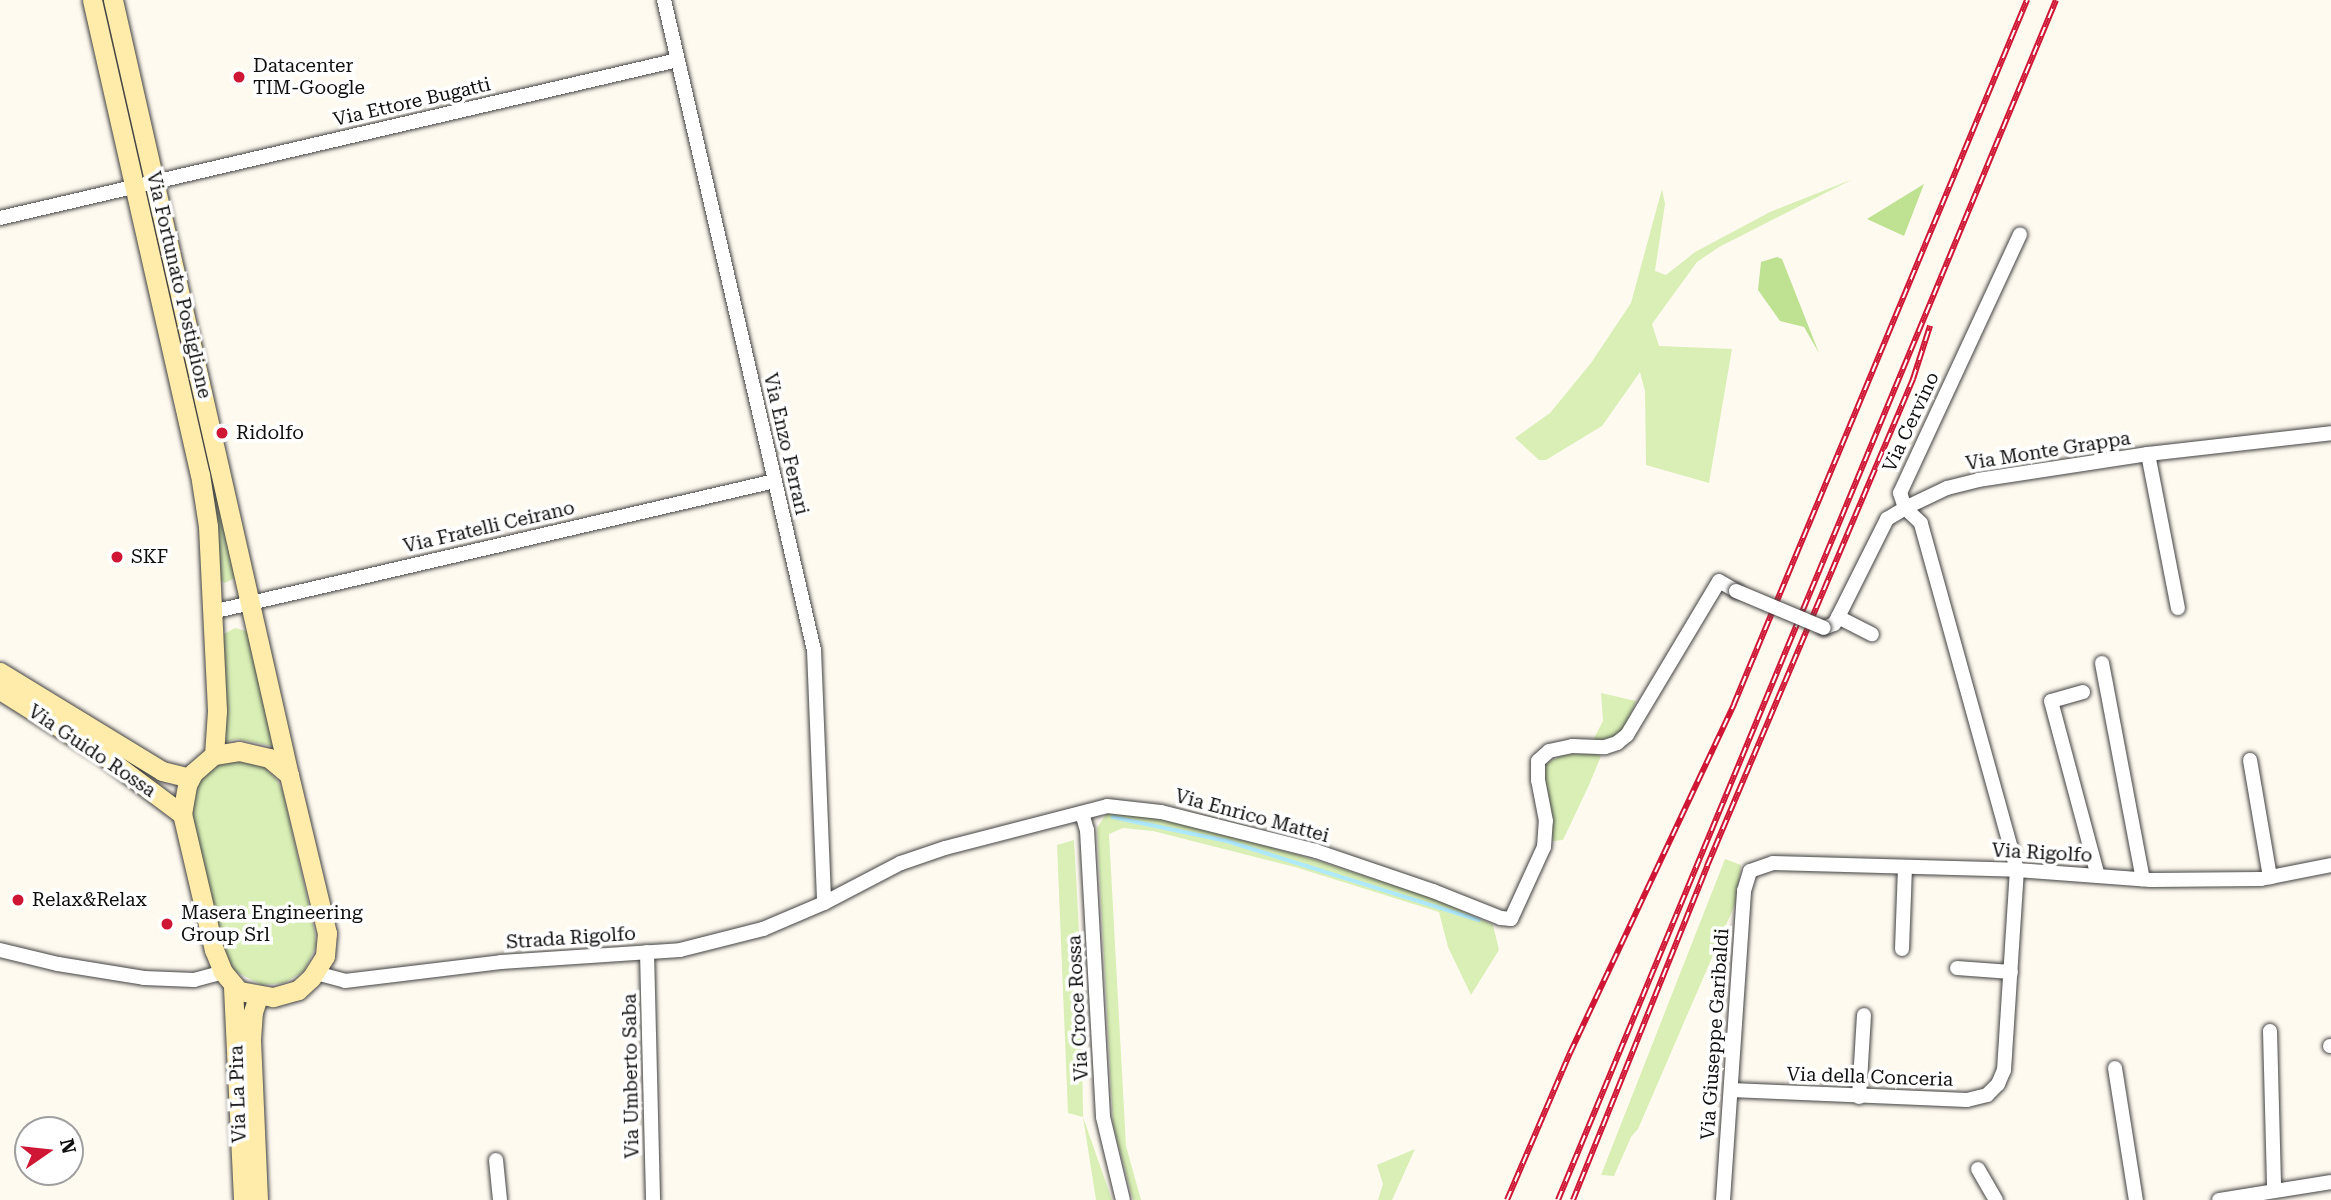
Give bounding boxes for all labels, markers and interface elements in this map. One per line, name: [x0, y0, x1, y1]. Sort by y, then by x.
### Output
place label: Datacenter TIM-Google: [253, 55, 365, 99]
marker: Datacenter TIM-Google: [231, 69, 247, 85]
street label: Via Ettore Bugatti: [331, 73, 493, 131]
street label: Via Fortunato Postiglione: [142, 169, 216, 401]
street label: Via Cervino: [1878, 368, 1944, 476]
street label: Via Enzo Ferrari: [759, 371, 813, 517]
place label: Ridolfo: [236, 422, 304, 444]
marker: Ridolfo: [214, 425, 230, 441]
street label: Via Monte Grappa: [1964, 427, 2132, 475]
street label: Via Fratelli Ceirano: [401, 496, 577, 558]
place label: SKF: [131, 546, 168, 568]
marker: SKF: [109, 549, 125, 565]
street label: Via Guido Rossa: [24, 700, 160, 802]
street label: Via Enrico Mattei: [1172, 784, 1332, 848]
street label: Via Rigolfo: [1991, 839, 2093, 867]
place label: Relax&Relax: [32, 889, 147, 911]
marker: Relax&Relax: [10, 892, 26, 908]
place label: Masera Engineering Group Srl: [181, 902, 363, 946]
marker: Masera Engineering Group Srl: [159, 916, 175, 932]
street label: Strada Rigolfo: [505, 922, 637, 954]
street label: Via Giuseppe Garibaldi: [1696, 927, 1734, 1141]
street label: Via Croce Rossa: [1063, 934, 1093, 1082]
street label: Via Umberto Saba: [618, 993, 644, 1159]
street label: Via La Pira: [225, 1045, 251, 1143]
street label: Via della Conceria: [1786, 1063, 1954, 1091]
north arrow: [14, 1116, 84, 1186]
text: N: [55, 1136, 81, 1156]

